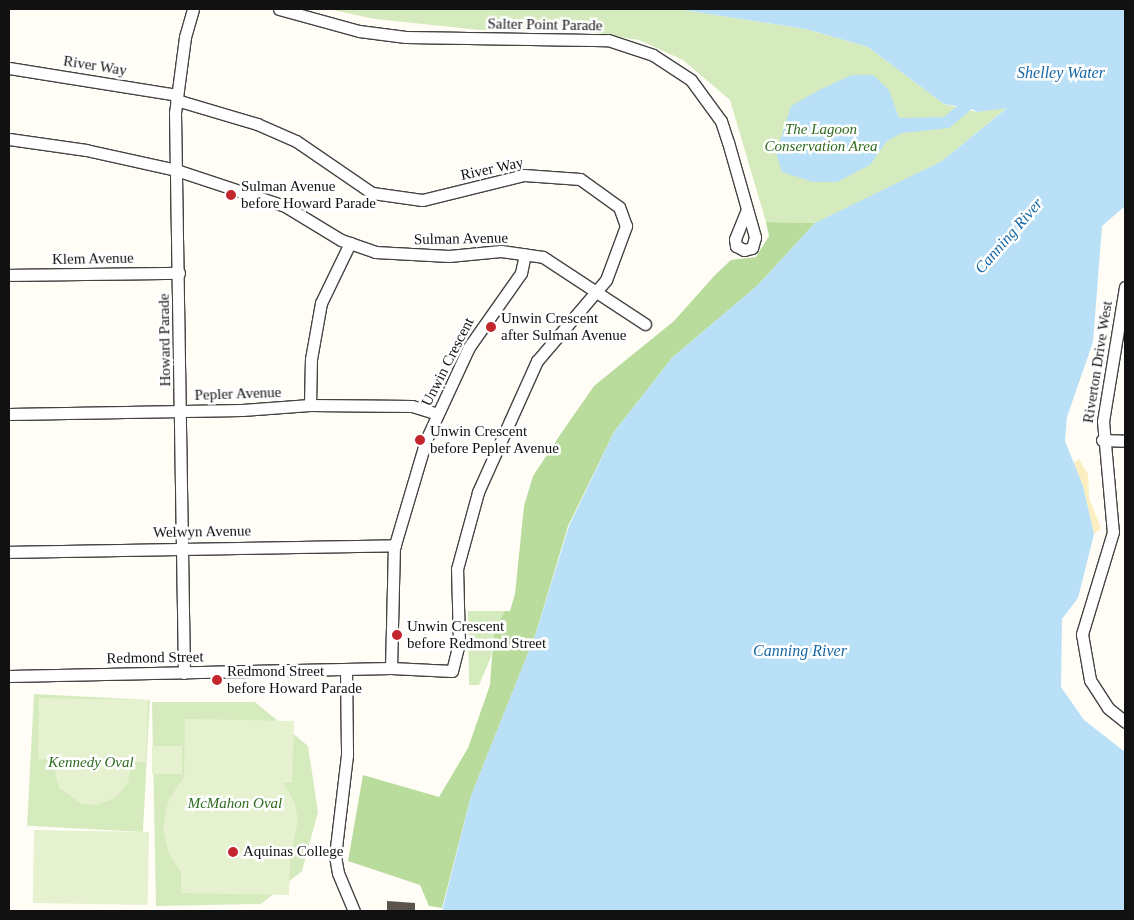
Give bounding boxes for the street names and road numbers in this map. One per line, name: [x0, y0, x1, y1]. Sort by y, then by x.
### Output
street label: Salter Point Parade: [487, 15, 603, 35]
street label: River Way: [62, 52, 128, 80]
street label: River Way: [459, 154, 525, 184]
street label: Sulman Avenue: [413, 229, 509, 249]
street label: Klem Avenue: [52, 249, 134, 269]
street label: Howard Parade: [155, 293, 175, 387]
street label: Riverton Drive West: [1079, 299, 1117, 425]
street label: Unwin Crescent: [418, 315, 478, 409]
street label: Pepler Avenue: [194, 383, 282, 405]
street label: Welwyn Avenue: [152, 522, 252, 542]
street label: Redmond Street: [106, 648, 204, 668]

